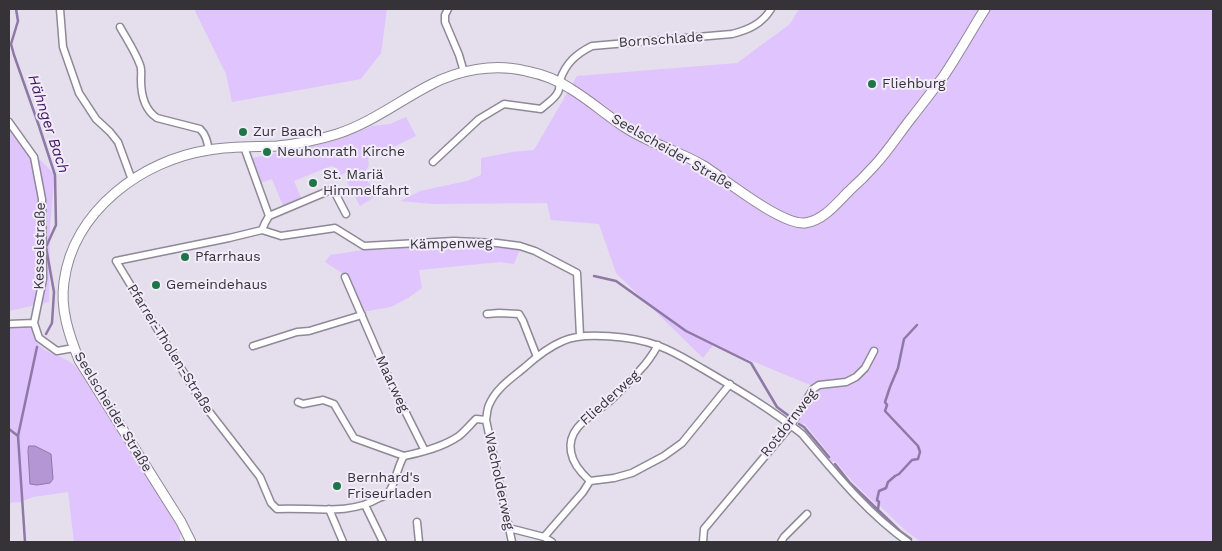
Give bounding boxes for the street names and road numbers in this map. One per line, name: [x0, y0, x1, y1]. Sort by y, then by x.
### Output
street label: Bornschlade: [618, 29, 704, 51]
street label: Seelscheider Straße: [608, 110, 736, 194]
street label: Kesselstraße: [31, 202, 49, 290]
street label: Kämpenweg: [410, 235, 492, 253]
street label: Pfarrer-Tholen-Straße: [123, 281, 217, 417]
street label: Seelscheider Straße: [70, 349, 156, 475]
street label: Maarweg: [372, 353, 412, 415]
street label: Fliederweg: [577, 367, 643, 429]
street label: Rotdornweg: [757, 386, 821, 460]
street label: Wacholderweg: [480, 431, 518, 531]

